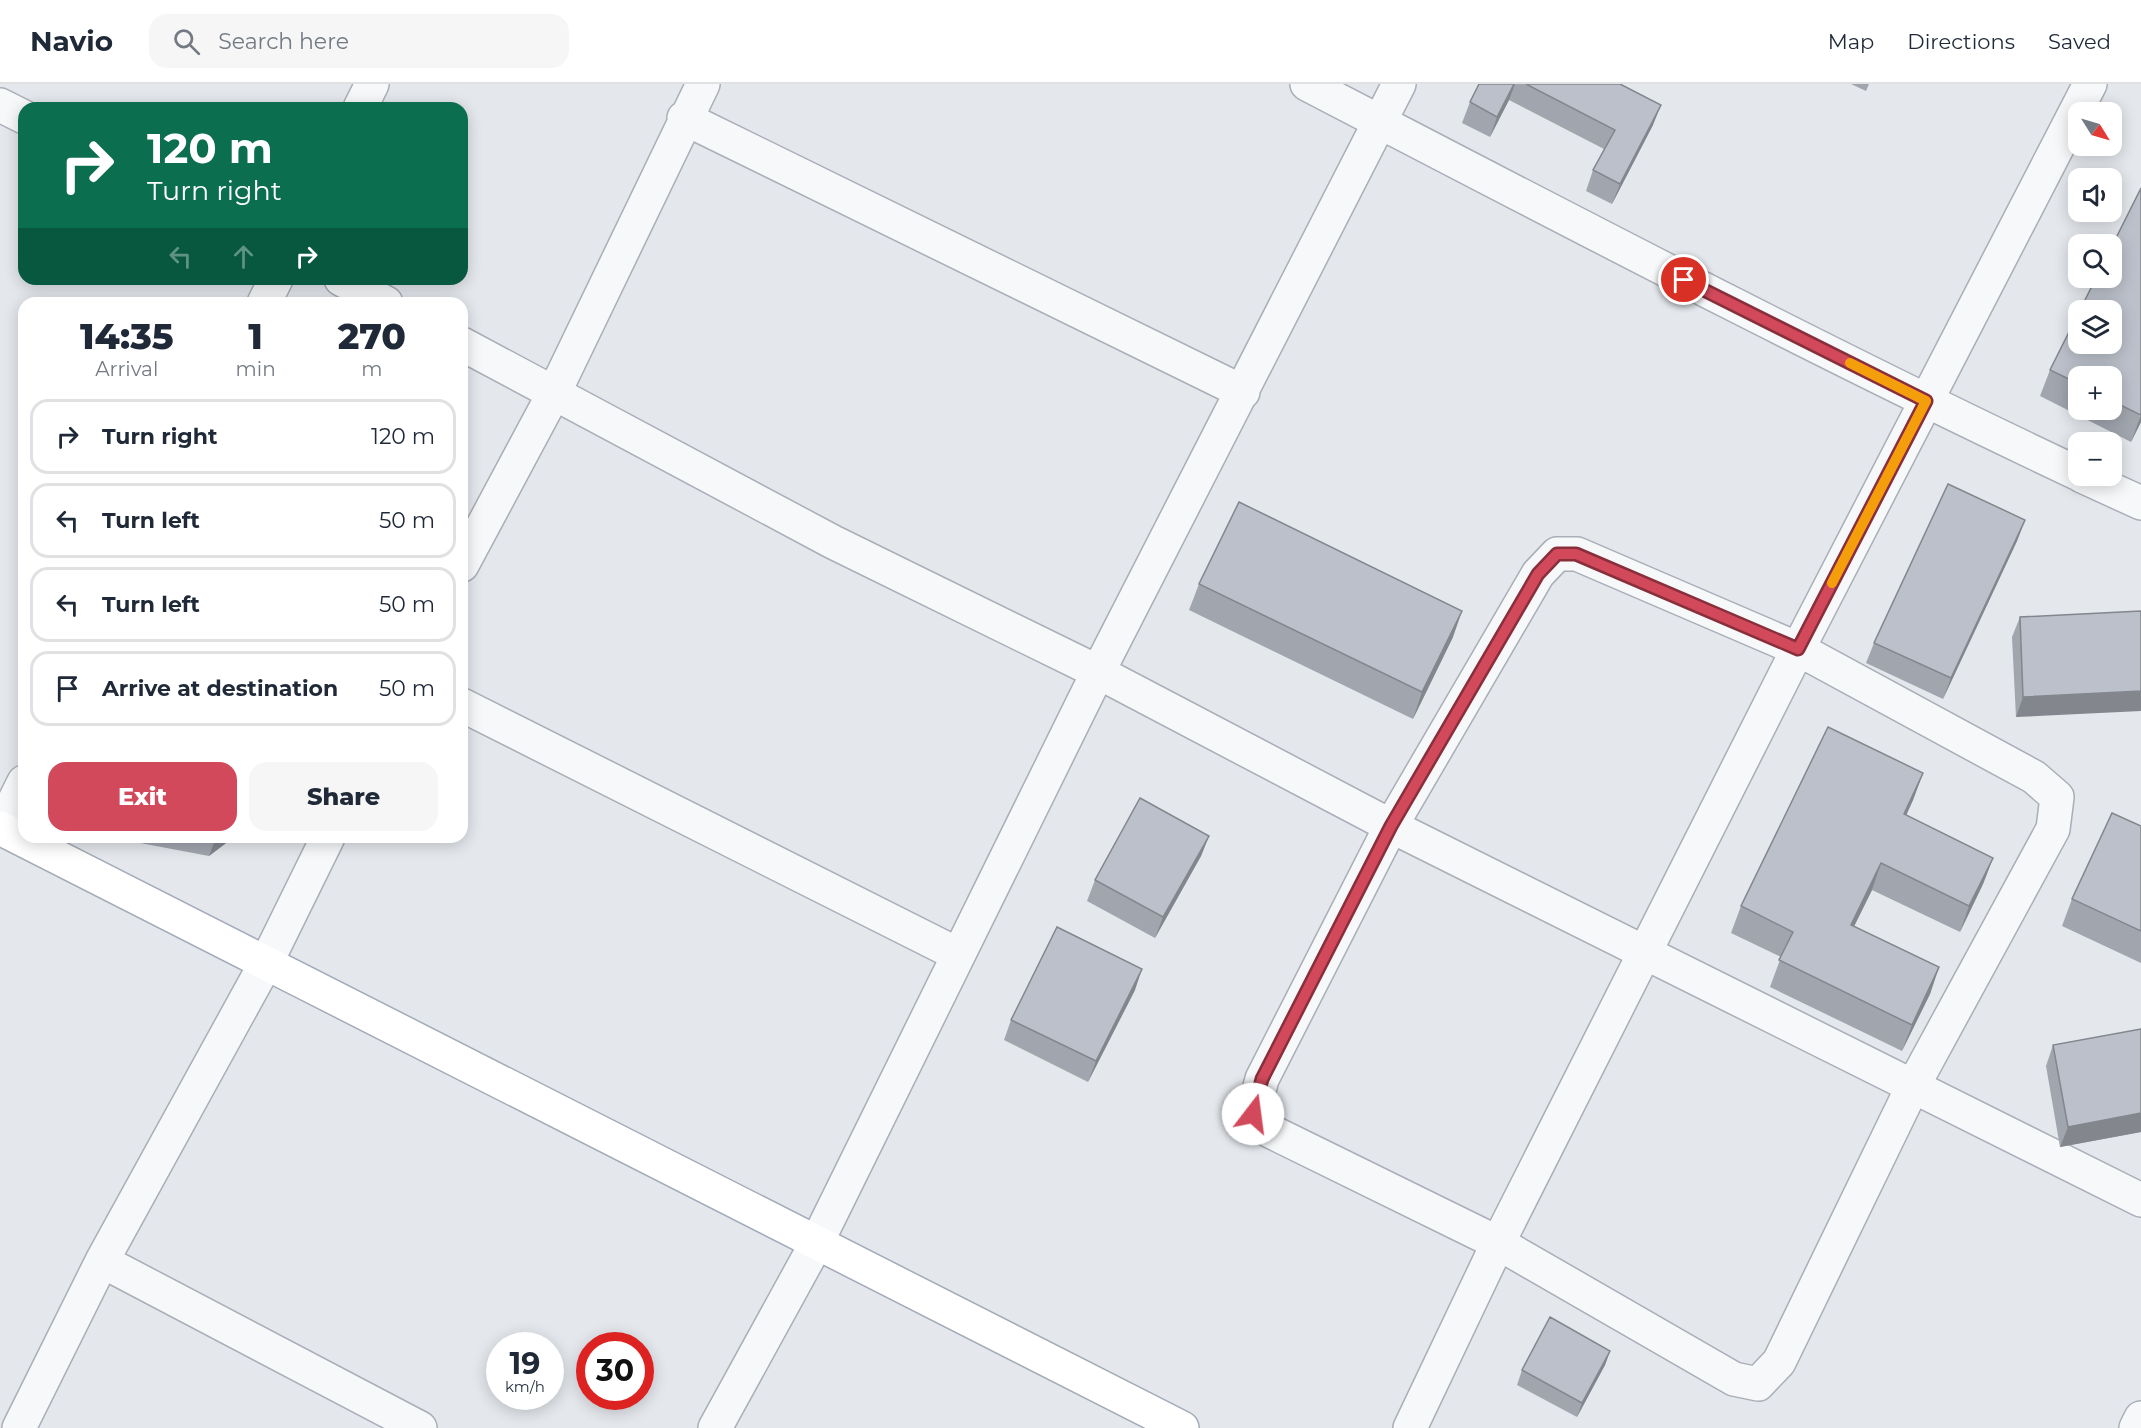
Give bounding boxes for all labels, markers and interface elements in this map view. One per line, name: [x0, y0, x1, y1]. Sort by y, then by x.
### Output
search box: [149, 14, 569, 68]
text: Navio: [30, 24, 113, 58]
icon: search: [170, 25, 203, 58]
text: Search here: [218, 28, 349, 55]
text: Map: [1828, 29, 1874, 54]
text: Directions: [1907, 29, 2015, 54]
text: Saved: [2048, 29, 2111, 54]
north arrow: [2068, 102, 2122, 156]
map controls: [2068, 102, 2122, 486]
text: 120 m: [147, 122, 273, 174]
icon: right: [48, 126, 126, 204]
button: sound: [2068, 168, 2122, 222]
text: Turn right: [147, 174, 282, 207]
button: search: [2068, 234, 2122, 288]
icon: left: [164, 240, 197, 273]
icon: ahead: [227, 240, 260, 273]
icon: right: [290, 240, 323, 273]
pin: [1658, 254, 1709, 305]
icon: arrive: [1667, 263, 1700, 296]
button: layers: [2068, 300, 2122, 354]
text: 14:35: [80, 314, 174, 358]
text: 1: [248, 314, 263, 358]
text: 270: [338, 314, 406, 358]
text: Arrival: [95, 357, 158, 381]
text: min: [236, 357, 276, 381]
text: m: [361, 357, 382, 381]
button: +: [2068, 366, 2122, 420]
icon: right: [51, 420, 84, 453]
text: Turn right: [102, 423, 217, 450]
text: 120 m: [371, 423, 435, 450]
button: −: [2068, 432, 2122, 486]
icon: left: [51, 504, 84, 537]
text: Turn left: [102, 507, 200, 534]
text: 50 m: [379, 507, 435, 534]
icon: left: [51, 588, 84, 621]
text: Turn left: [102, 591, 200, 618]
text: 50 m: [379, 591, 435, 618]
icon: arrive: [51, 672, 84, 705]
text: Arrive at destination: [102, 675, 338, 702]
text: 50 m: [379, 675, 435, 702]
button: Exit: [48, 762, 237, 831]
button: Share: [249, 762, 438, 831]
position arrow: [1221, 1082, 1285, 1146]
speed limit sign: 30: [576, 1332, 654, 1410]
text: 19: [510, 1345, 540, 1382]
text: km/h: [505, 1377, 545, 1396]

